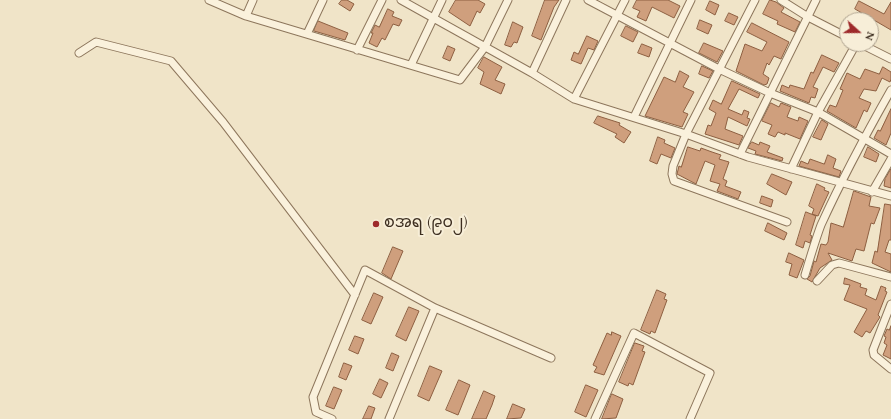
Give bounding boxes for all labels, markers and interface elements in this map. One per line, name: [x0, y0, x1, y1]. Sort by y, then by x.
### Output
north arrow: [839, 12, 879, 52]
text: N: [860, 29, 879, 43]
place label: စအရ (၉၀၂): [384, 214, 468, 234]
marker: စအရ (၉၀၂): [371, 219, 381, 229]

